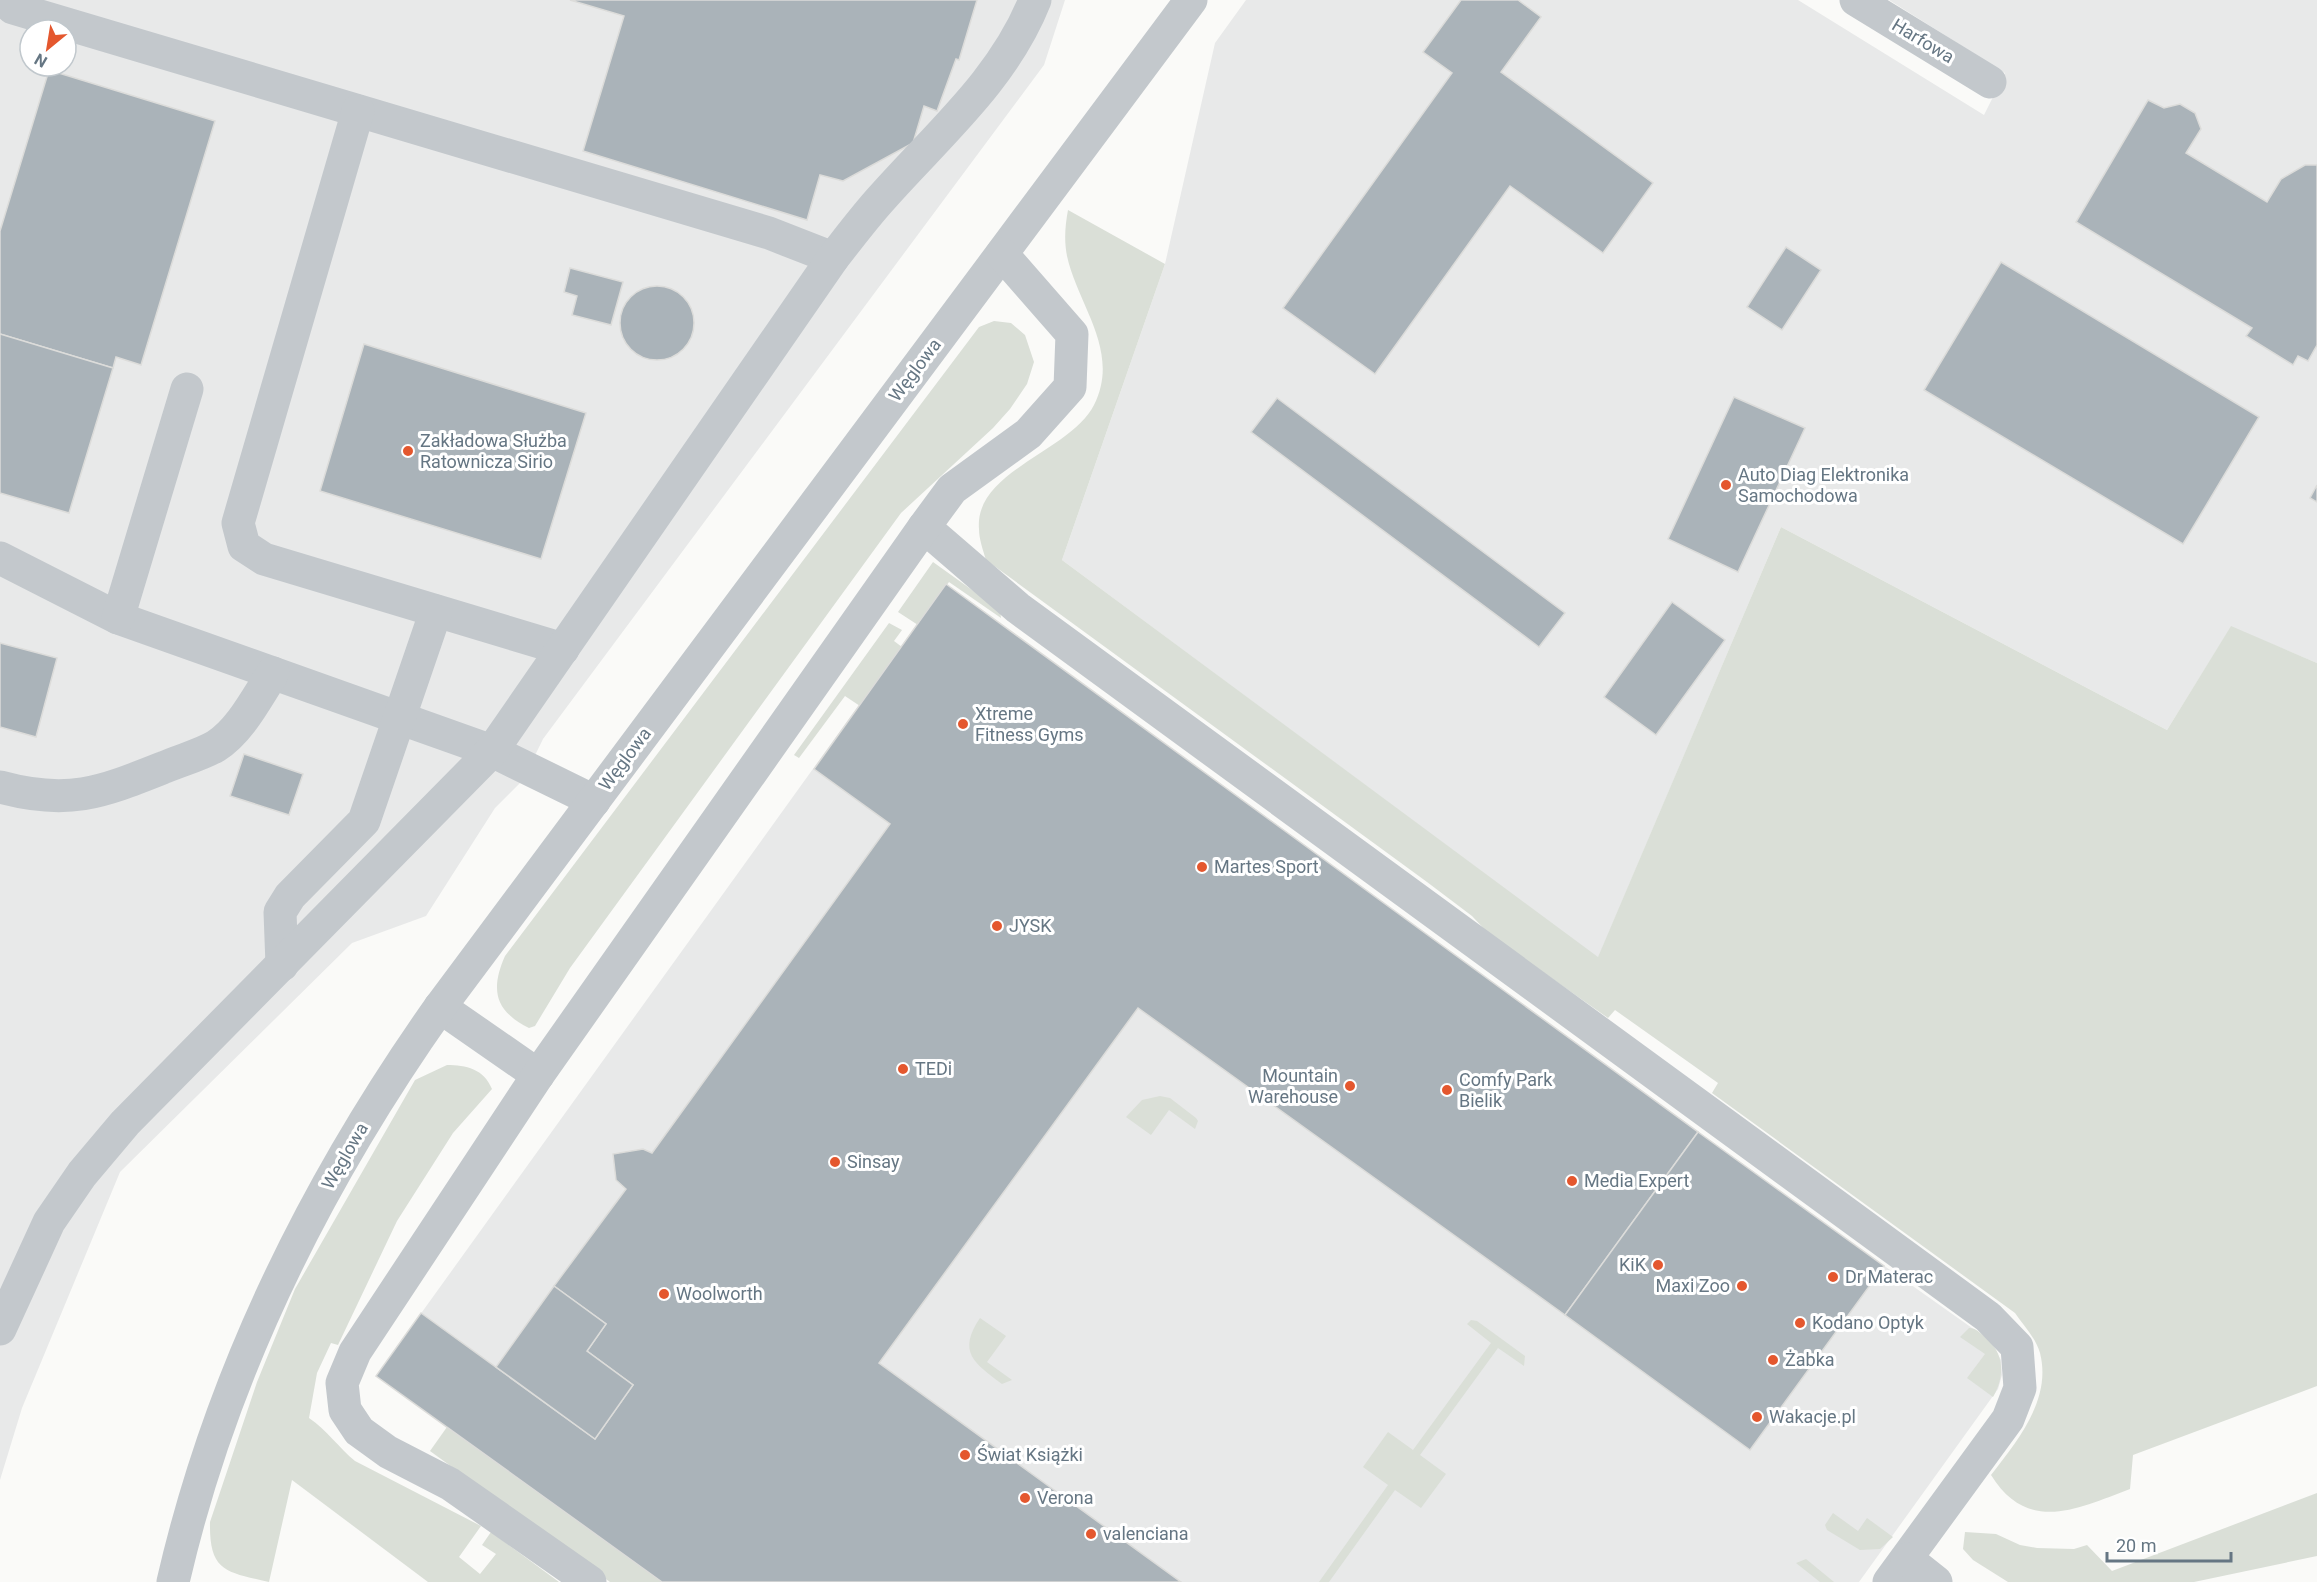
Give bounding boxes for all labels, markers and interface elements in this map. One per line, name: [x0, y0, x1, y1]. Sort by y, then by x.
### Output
street label: Harfowa: [1888, 14, 1958, 67]
north arrow: [18, 18, 78, 78]
text: N: [31, 50, 50, 72]
street label: Węglowa: [884, 334, 945, 405]
place label: Zakładowa Służba Ratownicza Sirio: [420, 430, 567, 472]
marker: Zakładowa Służba Ratownicza Sirio: [401, 444, 415, 458]
place label: Auto Diag Elektronika Samochodowa: [1738, 464, 1909, 506]
marker: Auto Diag Elektronika Samochodowa: [1719, 478, 1733, 492]
place label: Xtreme Fitness Gyms: [975, 703, 1084, 745]
marker: Xtreme Fitness Gyms: [956, 717, 970, 731]
street label: Węglowa: [594, 723, 655, 794]
place label: Martes Sport: [1214, 856, 1319, 877]
marker: Martes Sport: [1195, 860, 1209, 874]
place label: JYSK: [1009, 915, 1052, 936]
marker: JYSK: [990, 919, 1004, 933]
place label: TEDi: [915, 1058, 952, 1079]
marker: TEDi: [896, 1062, 910, 1076]
place label: Mountain Warehouse: [1248, 1065, 1338, 1107]
place label: Comfy Park Bielik: [1459, 1069, 1553, 1111]
marker: Mountain Warehouse: [1343, 1079, 1357, 1093]
marker: Comfy Park Bielik: [1440, 1083, 1454, 1097]
street label: Węglowa: [317, 1119, 372, 1193]
place label: Sinsay: [847, 1151, 900, 1172]
marker: Sinsay: [828, 1155, 842, 1169]
place label: Media Expert: [1584, 1170, 1689, 1191]
marker: Media Expert: [1565, 1174, 1579, 1188]
place label: KiK: [1619, 1254, 1647, 1275]
marker: KiK: [1651, 1258, 1665, 1272]
place label: Dr Materac: [1845, 1266, 1933, 1287]
marker: Dr Materac: [1826, 1270, 1840, 1284]
place label: Maxi Zoo: [1656, 1275, 1730, 1296]
marker: Maxi Zoo: [1735, 1279, 1749, 1293]
place label: Woolworth: [676, 1283, 763, 1304]
marker: Woolworth: [657, 1287, 671, 1301]
place label: Kodano Optyk: [1812, 1312, 1925, 1333]
marker: Kodano Optyk: [1793, 1316, 1807, 1330]
place label: Żabka: [1785, 1349, 1835, 1370]
marker: Żabka: [1766, 1353, 1780, 1367]
place label: Wakacje.pl: [1769, 1406, 1856, 1427]
marker: Wakacje.pl: [1750, 1410, 1764, 1424]
place label: Świat Książki: [977, 1444, 1083, 1465]
marker: Świat Książki: [958, 1448, 972, 1462]
place label: Verona: [1037, 1487, 1094, 1508]
marker: Verona: [1018, 1491, 1032, 1505]
place label: valenciana: [1103, 1523, 1189, 1544]
scale bar: [2107, 1525, 2232, 1563]
marker: valenciana: [1084, 1527, 1098, 1541]
text: 20 m: [2116, 1535, 2156, 1556]

